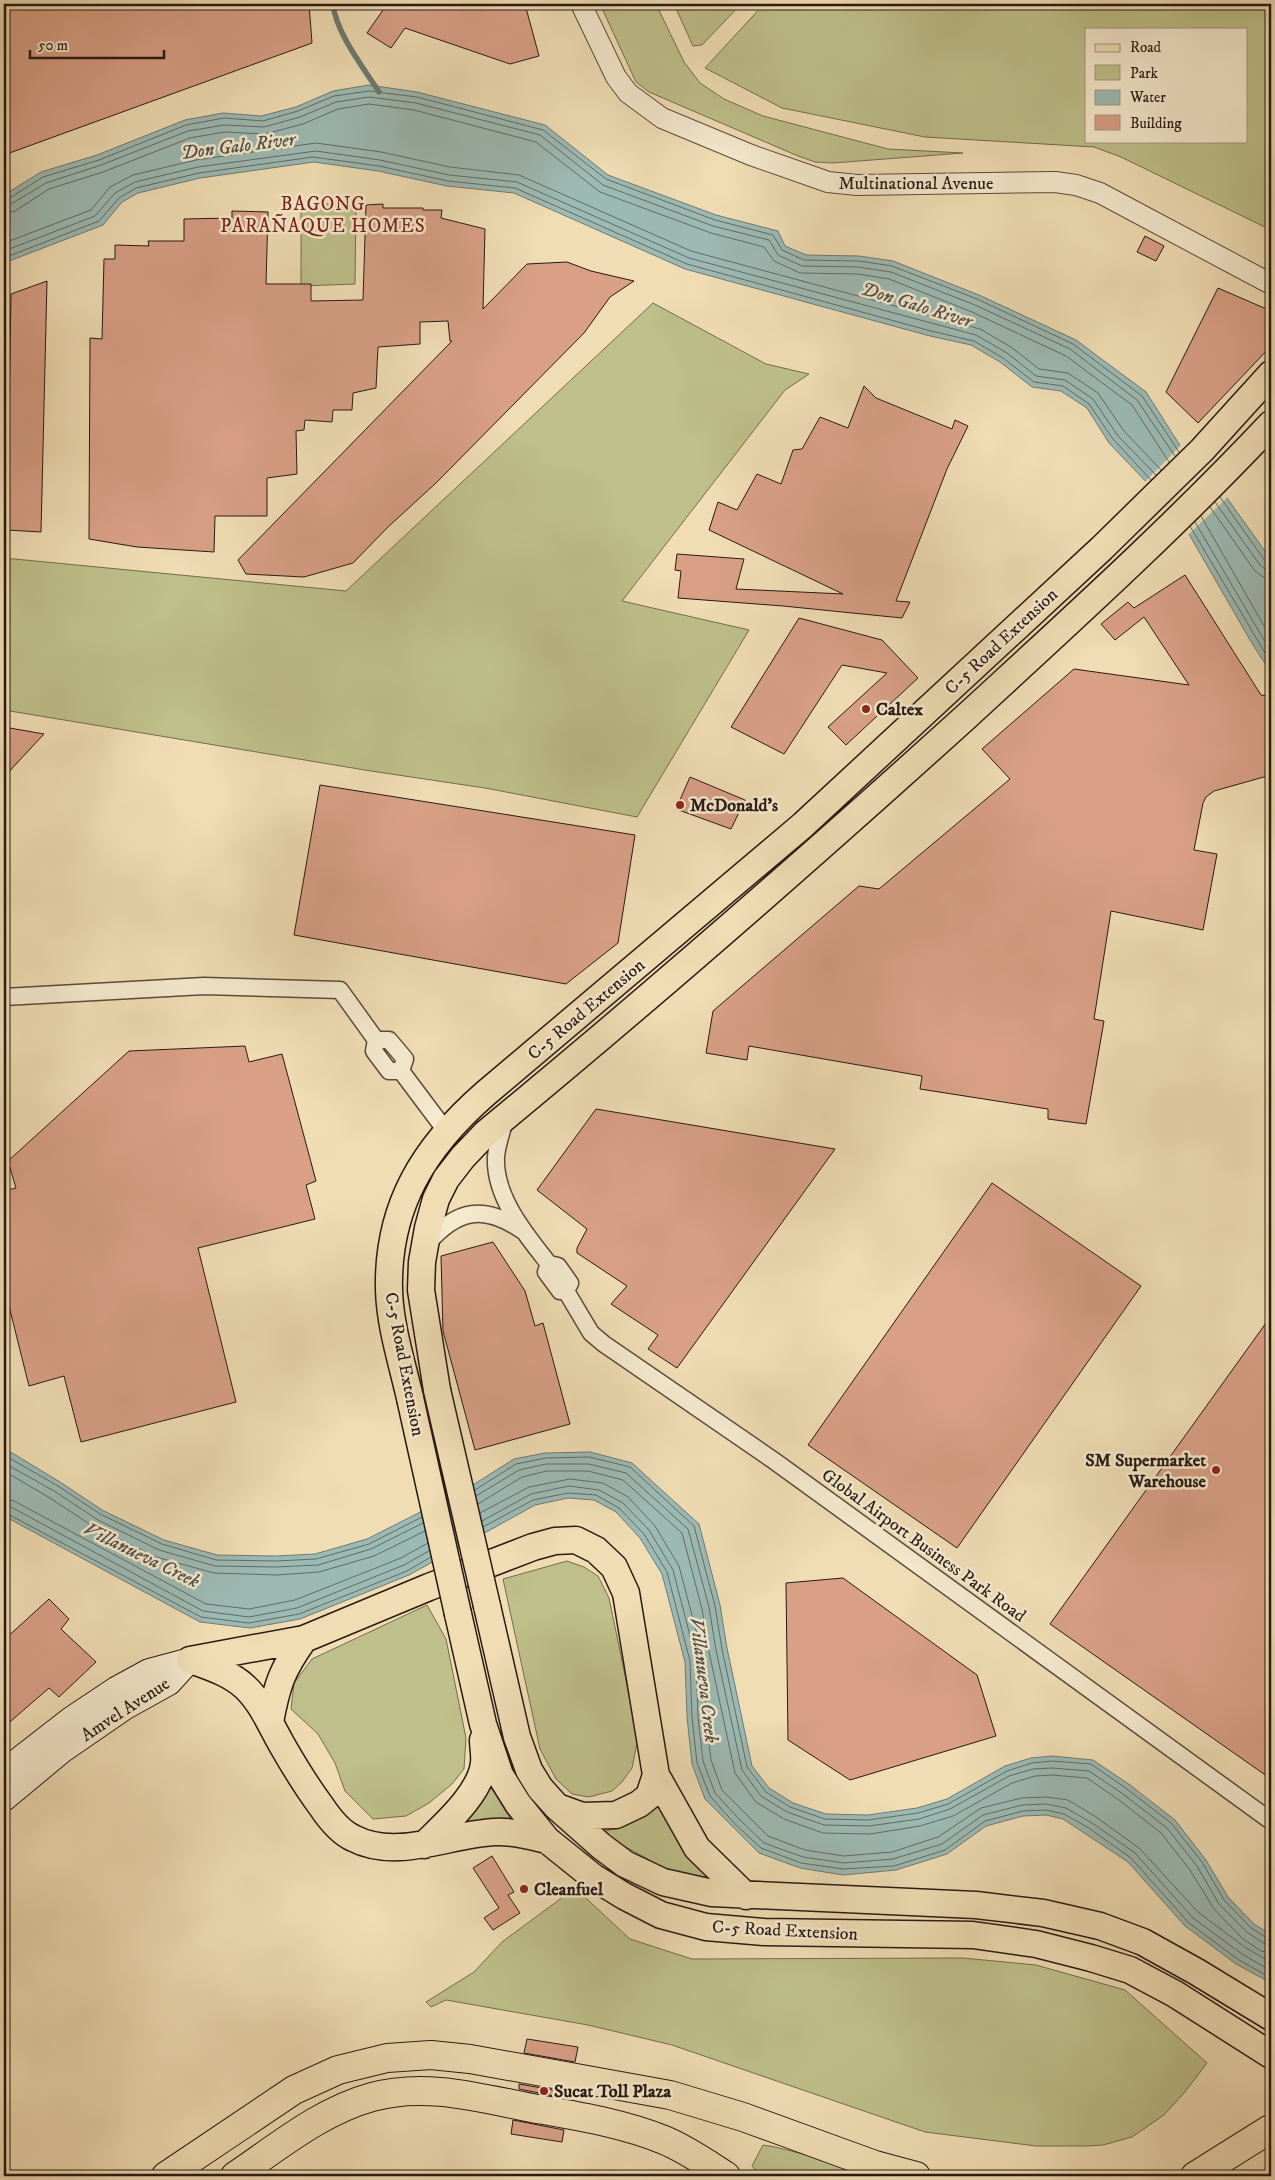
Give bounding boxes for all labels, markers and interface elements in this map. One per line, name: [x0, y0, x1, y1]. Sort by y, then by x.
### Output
scale bar: [30, 28, 164, 60]
legend: [1085, 28, 1248, 142]
text: 50 m: [38, 36, 68, 55]
text: Road: [1130, 38, 1162, 57]
text: Park: [1130, 64, 1159, 83]
text: Water: [1129, 88, 1166, 107]
text: Building: [1130, 114, 1182, 133]
water label: Don Galo River: [180, 128, 299, 165]
street label: Multinational Avenue: [838, 173, 994, 195]
district label: BAGONG PARAÑAQUE HOMES: [220, 193, 426, 238]
water label: Don Galo River: [858, 278, 977, 334]
street label: C-5 Road Extension: [941, 583, 1063, 700]
place label: Caltex: [876, 699, 923, 721]
marker: Caltex: [860, 703, 872, 715]
place label: McDonald's: [690, 795, 778, 817]
marker: McDonald's: [674, 799, 686, 811]
street label: C-5 Road Extension: [524, 954, 650, 1065]
street label: C-5 Road Extension: [379, 1290, 429, 1439]
place label: SM Supermarket Warehouse: [1085, 1450, 1207, 1493]
street label: Global Airport Business Park Road: [817, 1464, 1030, 1627]
marker: SM Supermarket Warehouse: [1210, 1464, 1222, 1476]
water label: Villanueva Creek: [80, 1517, 203, 1593]
water label: Villanueva Creek: [684, 1616, 723, 1744]
street label: Amvel Avenue: [77, 1673, 174, 1747]
place label: Cleanfuel: [534, 1879, 604, 1901]
marker: Cleanfuel: [518, 1883, 530, 1895]
street label: C-5 Road Extension: [711, 1916, 859, 1946]
place label: Sucat Toll Plaza: [554, 2081, 671, 2103]
marker: Sucat Toll Plaza: [538, 2085, 550, 2097]

